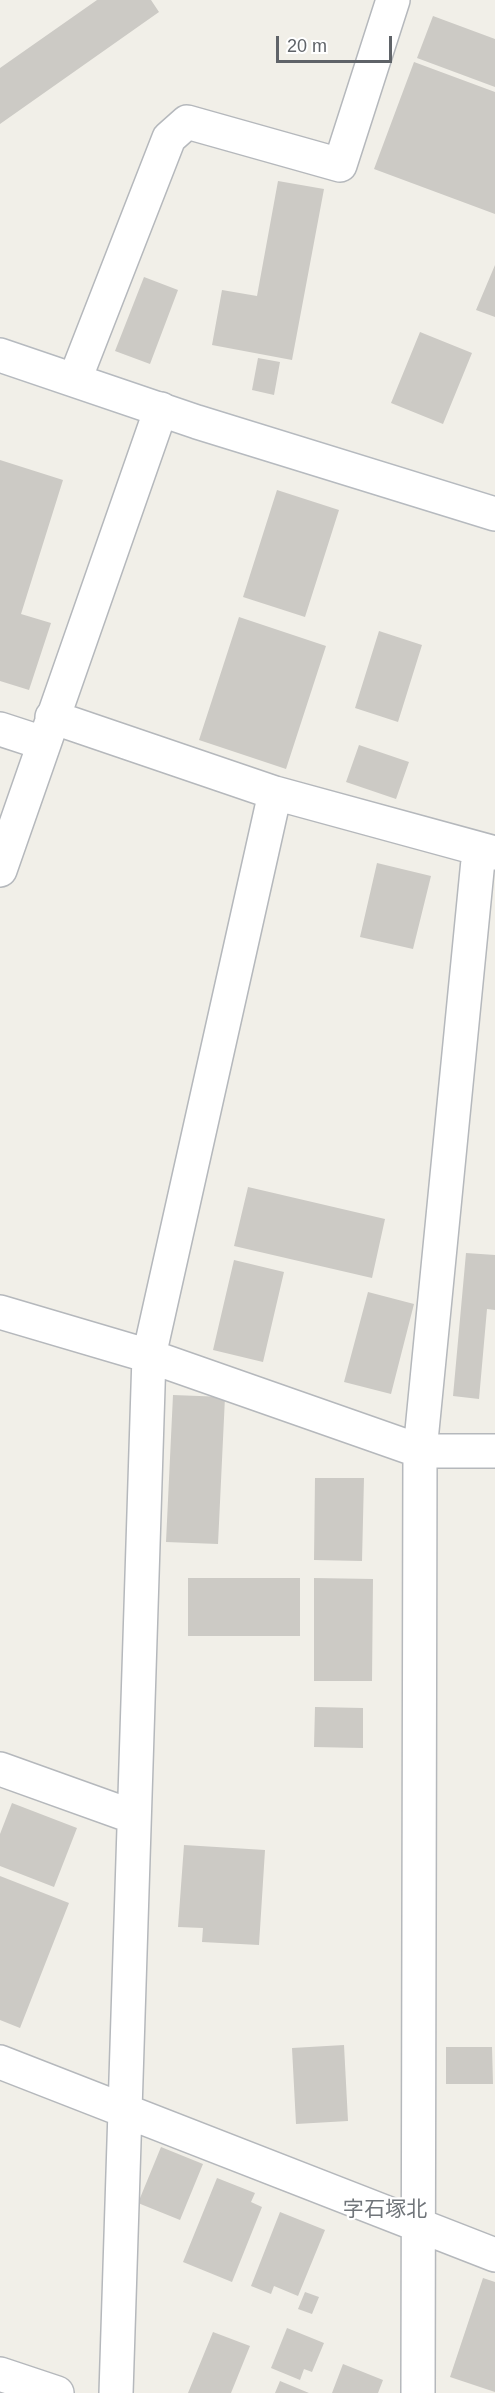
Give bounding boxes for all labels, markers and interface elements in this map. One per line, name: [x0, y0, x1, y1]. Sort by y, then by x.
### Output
scale bar: [279, 24, 394, 62]
text: 20 m: [287, 36, 327, 56]
district label: 字石塚北: [343, 2197, 427, 2223]

